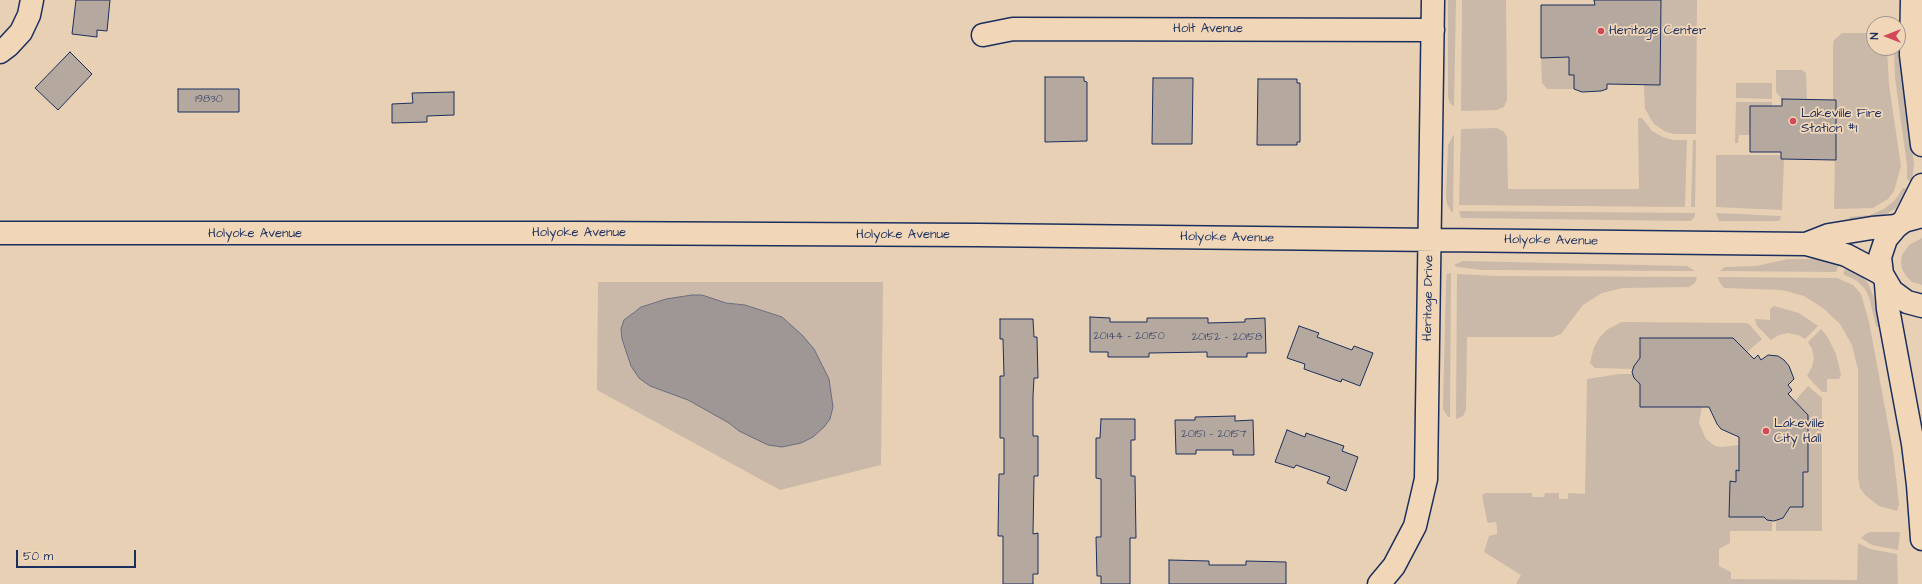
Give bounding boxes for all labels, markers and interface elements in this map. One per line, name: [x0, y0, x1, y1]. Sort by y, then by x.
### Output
north arrow: [1866, 16, 1906, 56]
street label: Holt Avenue: [1173, 21, 1243, 37]
place label: Heritage Center: [1609, 23, 1706, 39]
marker: Heritage Center: [1596, 26, 1606, 36]
text: N: [1867, 33, 1882, 39]
house number: 19830: [195, 93, 223, 107]
place label: Lakeville Fire Station #1: [1801, 106, 1882, 137]
marker: Lakeville Fire Station #1: [1788, 116, 1798, 126]
street label: Holyoke Avenue: [532, 225, 626, 241]
street label: Holyoke Avenue: [208, 226, 302, 242]
street label: Holyoke Avenue: [856, 227, 950, 243]
street label: Holyoke Avenue: [1180, 229, 1274, 247]
street label: Holyoke Avenue: [1504, 232, 1598, 250]
street label: Heritage Drive: [1420, 255, 1438, 341]
house number: 20144 - 20150: [1093, 330, 1165, 344]
house number: 20152 - 20158: [1192, 331, 1262, 345]
place label: Lakeville City Hall: [1774, 416, 1824, 447]
marker: Lakeville City Hall: [1761, 426, 1771, 436]
house number: 20151 - 20157: [1181, 428, 1247, 442]
scale bar: [18, 542, 138, 568]
text: 50 m: [23, 548, 53, 565]

